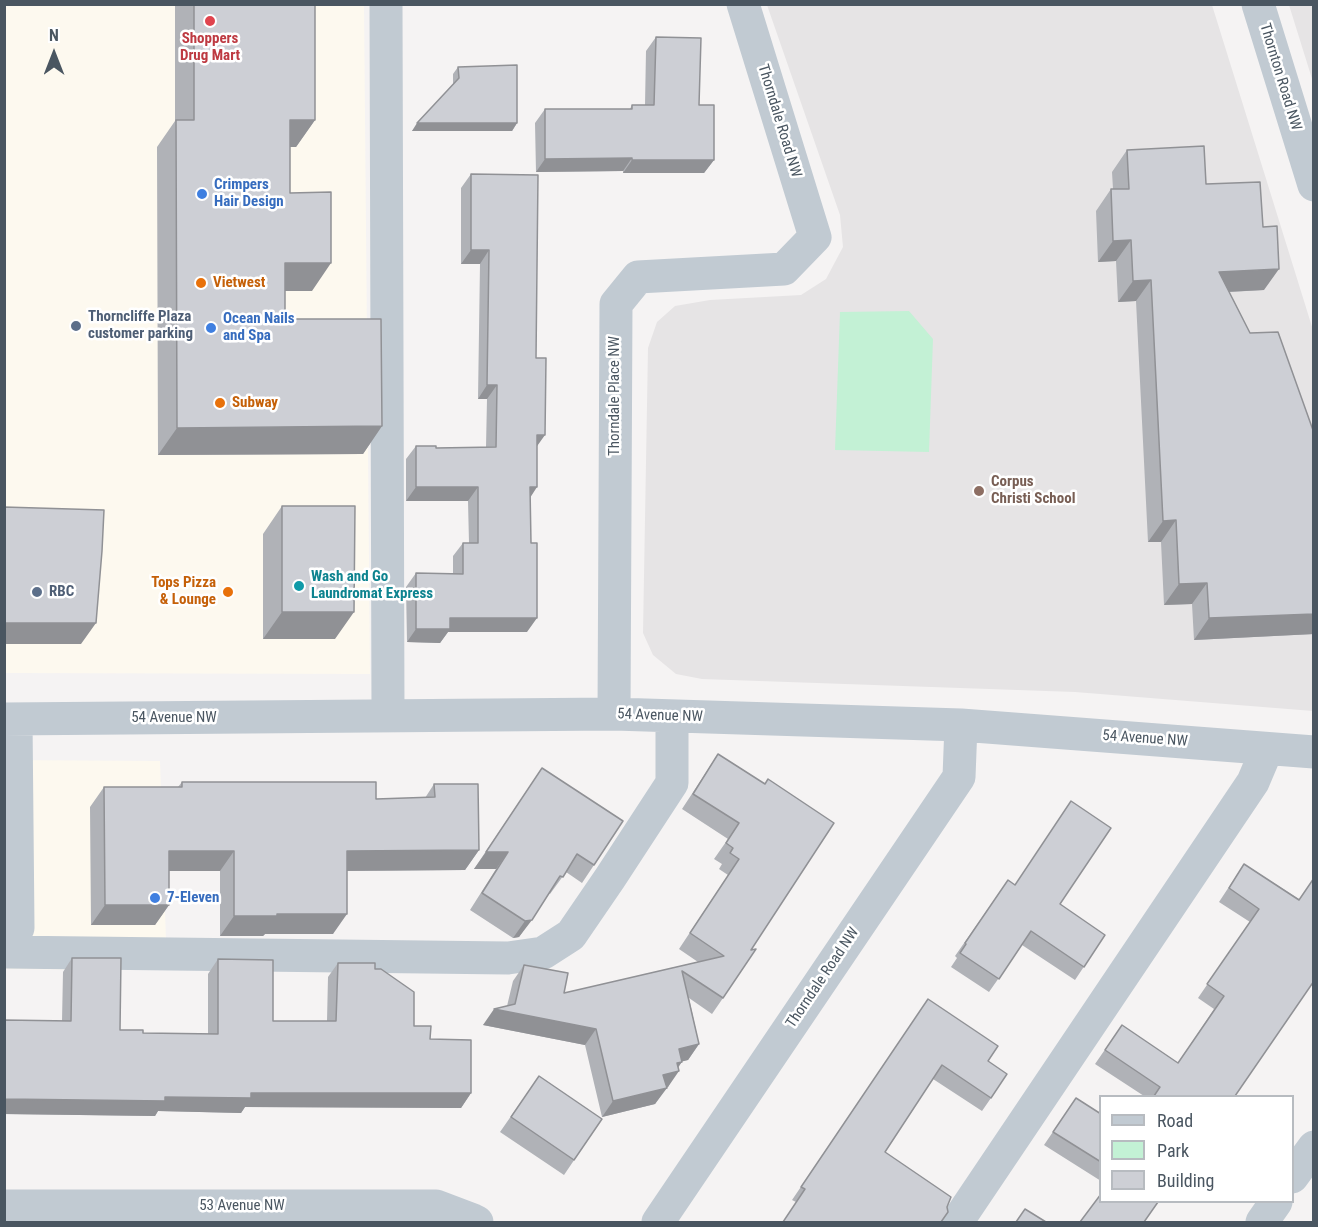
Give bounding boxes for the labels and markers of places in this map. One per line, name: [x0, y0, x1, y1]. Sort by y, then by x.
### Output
marker: Shoppers Drug Mart: [203, 14, 217, 28]
place label: Shoppers Drug Mart: [180, 30, 240, 65]
place label: Crimpers Hair Design: [214, 176, 284, 211]
marker: Crimpers Hair Design: [195, 187, 209, 201]
place label: Vietwest: [213, 274, 265, 292]
marker: Vietwest: [194, 276, 208, 290]
place label: Thorncliffe Plaza customer parking: [88, 308, 193, 343]
place label: Ocean Nails and Spa: [223, 310, 295, 345]
marker: Thorncliffe Plaza customer parking: [69, 319, 83, 333]
marker: Ocean Nails and Spa: [204, 321, 218, 335]
place label: Subway: [232, 394, 278, 412]
marker: Subway: [213, 396, 227, 410]
place label: Corpus Christi School: [991, 473, 1075, 508]
marker: Corpus Christi School: [972, 484, 986, 498]
place label: Wash and Go Laundromat Express: [311, 568, 433, 603]
place label: Tops Pizza & Lounge: [151, 574, 216, 609]
marker: Wash and Go Laundromat Express: [292, 579, 306, 593]
place label: RBC: [49, 583, 74, 601]
marker: RBC: [30, 585, 44, 599]
marker: Tops Pizza & Lounge: [221, 585, 235, 599]
place label: 7-Eleven: [167, 889, 219, 907]
marker: 7-Eleven: [148, 891, 162, 905]

